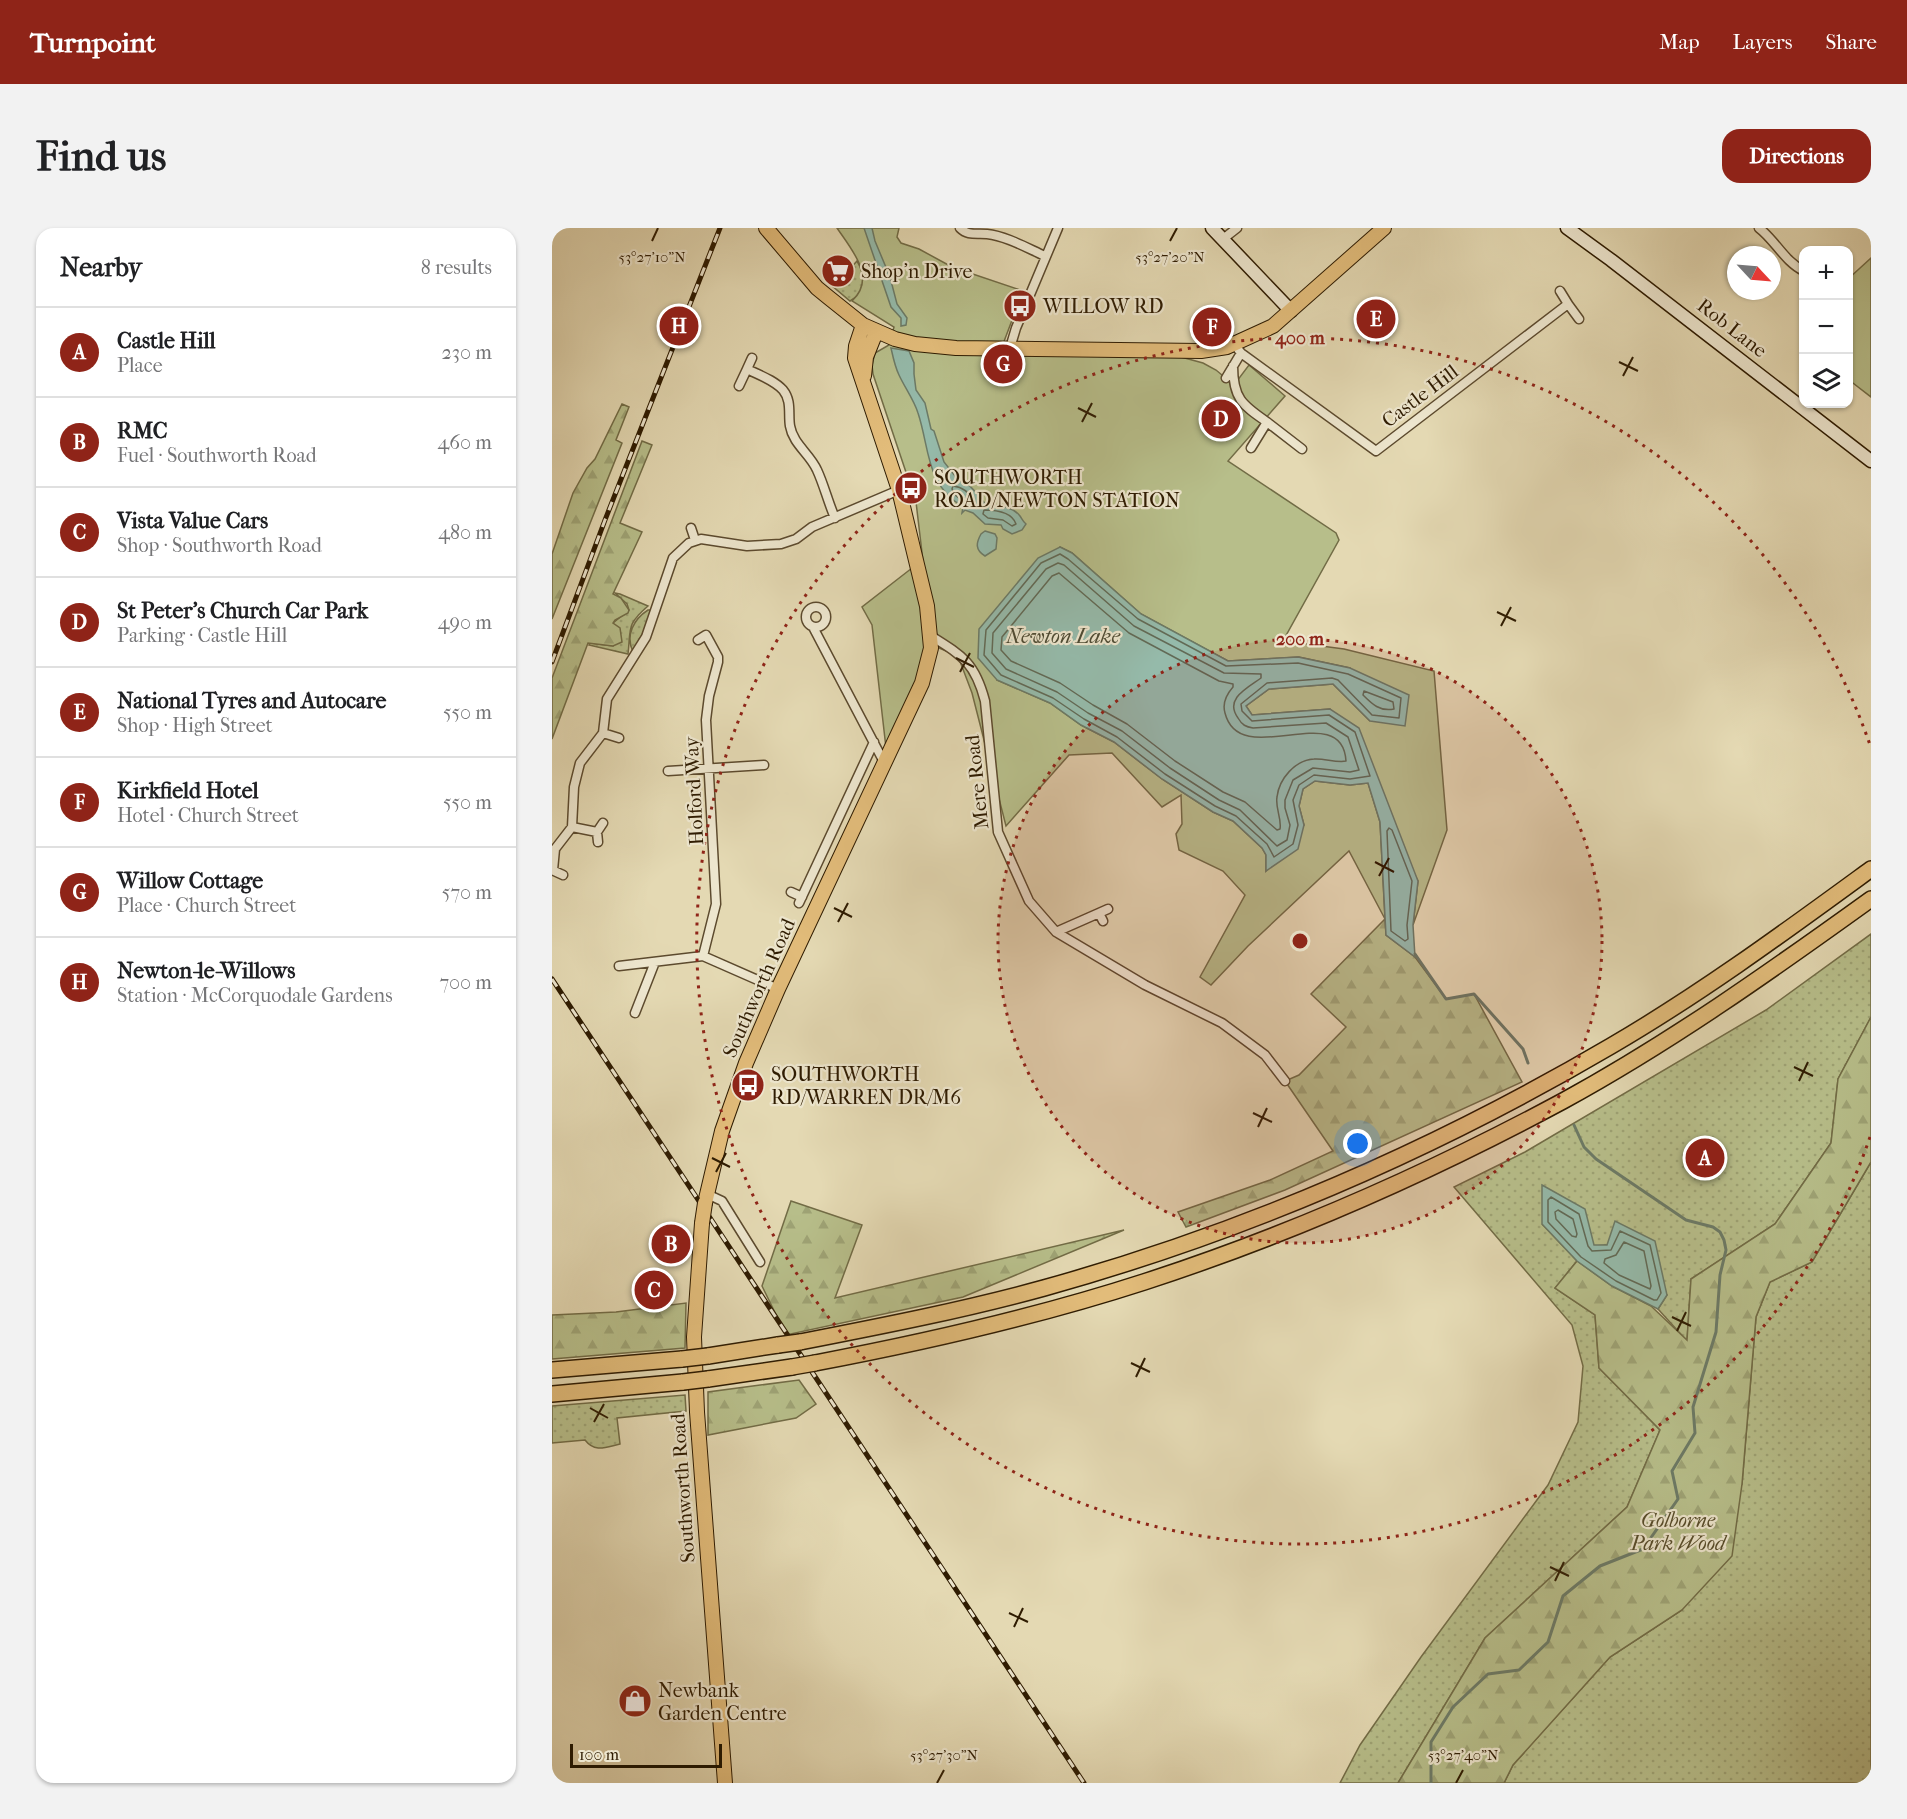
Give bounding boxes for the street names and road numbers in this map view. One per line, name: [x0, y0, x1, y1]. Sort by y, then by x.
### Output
street label: Rob Lane: [1693, 294, 1771, 362]
street label: Castle Hill: [1377, 360, 1463, 432]
street label: Mere Road: [960, 732, 993, 830]
street label: Holford Way: [680, 735, 708, 846]
street label: Southworth Road: [718, 914, 800, 1061]
street label: Southworth Road: [666, 1411, 700, 1564]

